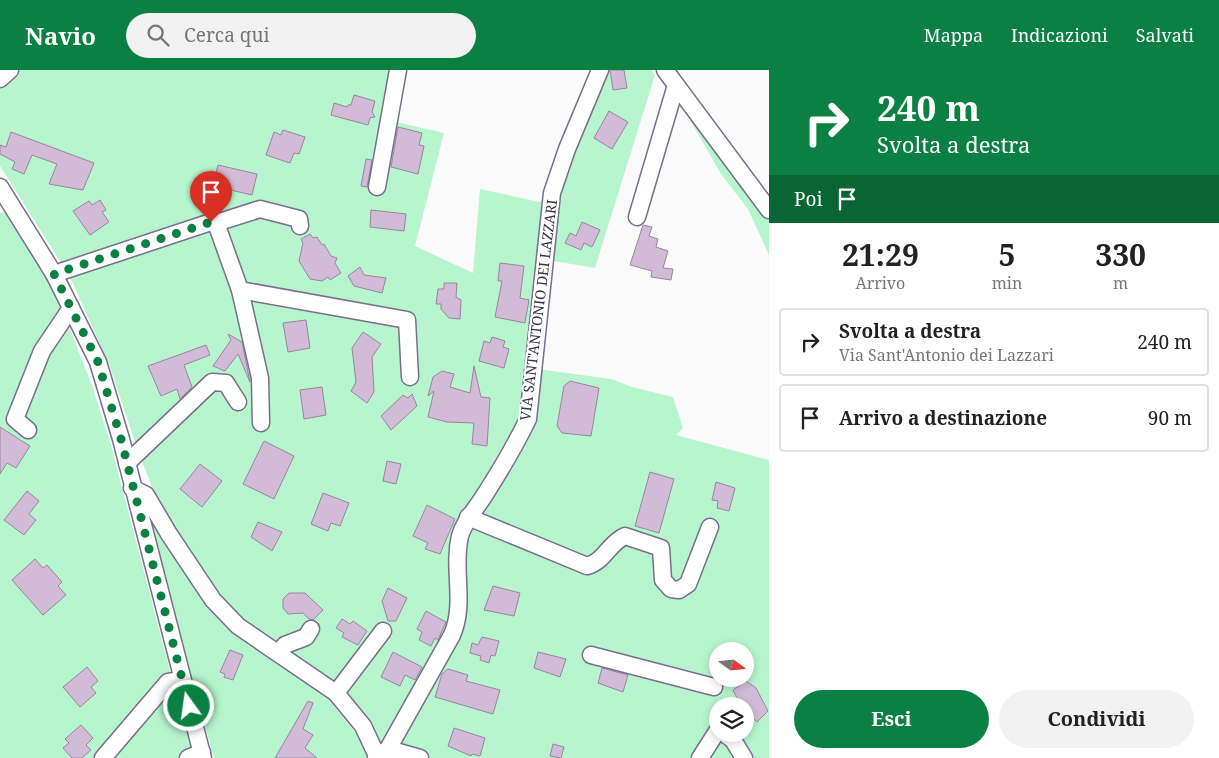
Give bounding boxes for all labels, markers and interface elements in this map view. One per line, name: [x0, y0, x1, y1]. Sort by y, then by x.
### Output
search box: [126, 13, 476, 58]
text: Navio: [25, 19, 96, 52]
icon: search: [144, 21, 172, 49]
text: Cerca qui: [184, 22, 270, 48]
text: Mappa: [924, 23, 983, 47]
text: Indicazioni: [1011, 23, 1108, 47]
text: Salvati: [1136, 23, 1194, 47]
text: 240 m: [877, 84, 980, 131]
icon: right: [794, 90, 859, 155]
text: Svolta a destra: [877, 129, 1030, 159]
pin: [190, 171, 232, 222]
icon: arrive: [197, 178, 225, 206]
icon: arrive: [833, 185, 861, 213]
text: Poi: [794, 186, 823, 212]
street label: VIA SANT'ANTONIO DEI LAZZARI: [515, 198, 561, 422]
text: 21:29: [842, 234, 919, 275]
text: 5: [999, 234, 1015, 275]
text: 330: [1095, 234, 1146, 275]
text: Arrivo: [855, 272, 905, 294]
text: min: [992, 272, 1022, 294]
text: m: [1113, 272, 1128, 294]
text: Svolta a destra: [839, 318, 981, 344]
icon: right: [796, 328, 824, 356]
text: 240 m: [1137, 329, 1192, 355]
text: Via Sant'Antonio dei Lazzari: [839, 344, 1054, 366]
icon: arrive: [796, 404, 824, 432]
text: Arrivo a destinazione: [839, 405, 1047, 431]
text: 90 m: [1148, 405, 1192, 431]
north arrow: [709, 642, 754, 688]
map controls: [709, 642, 754, 742]
position arrow: [162, 679, 214, 731]
button: Esci: [794, 690, 989, 748]
button: Condividi: [999, 690, 1194, 748]
button: layers: [709, 697, 754, 742]

